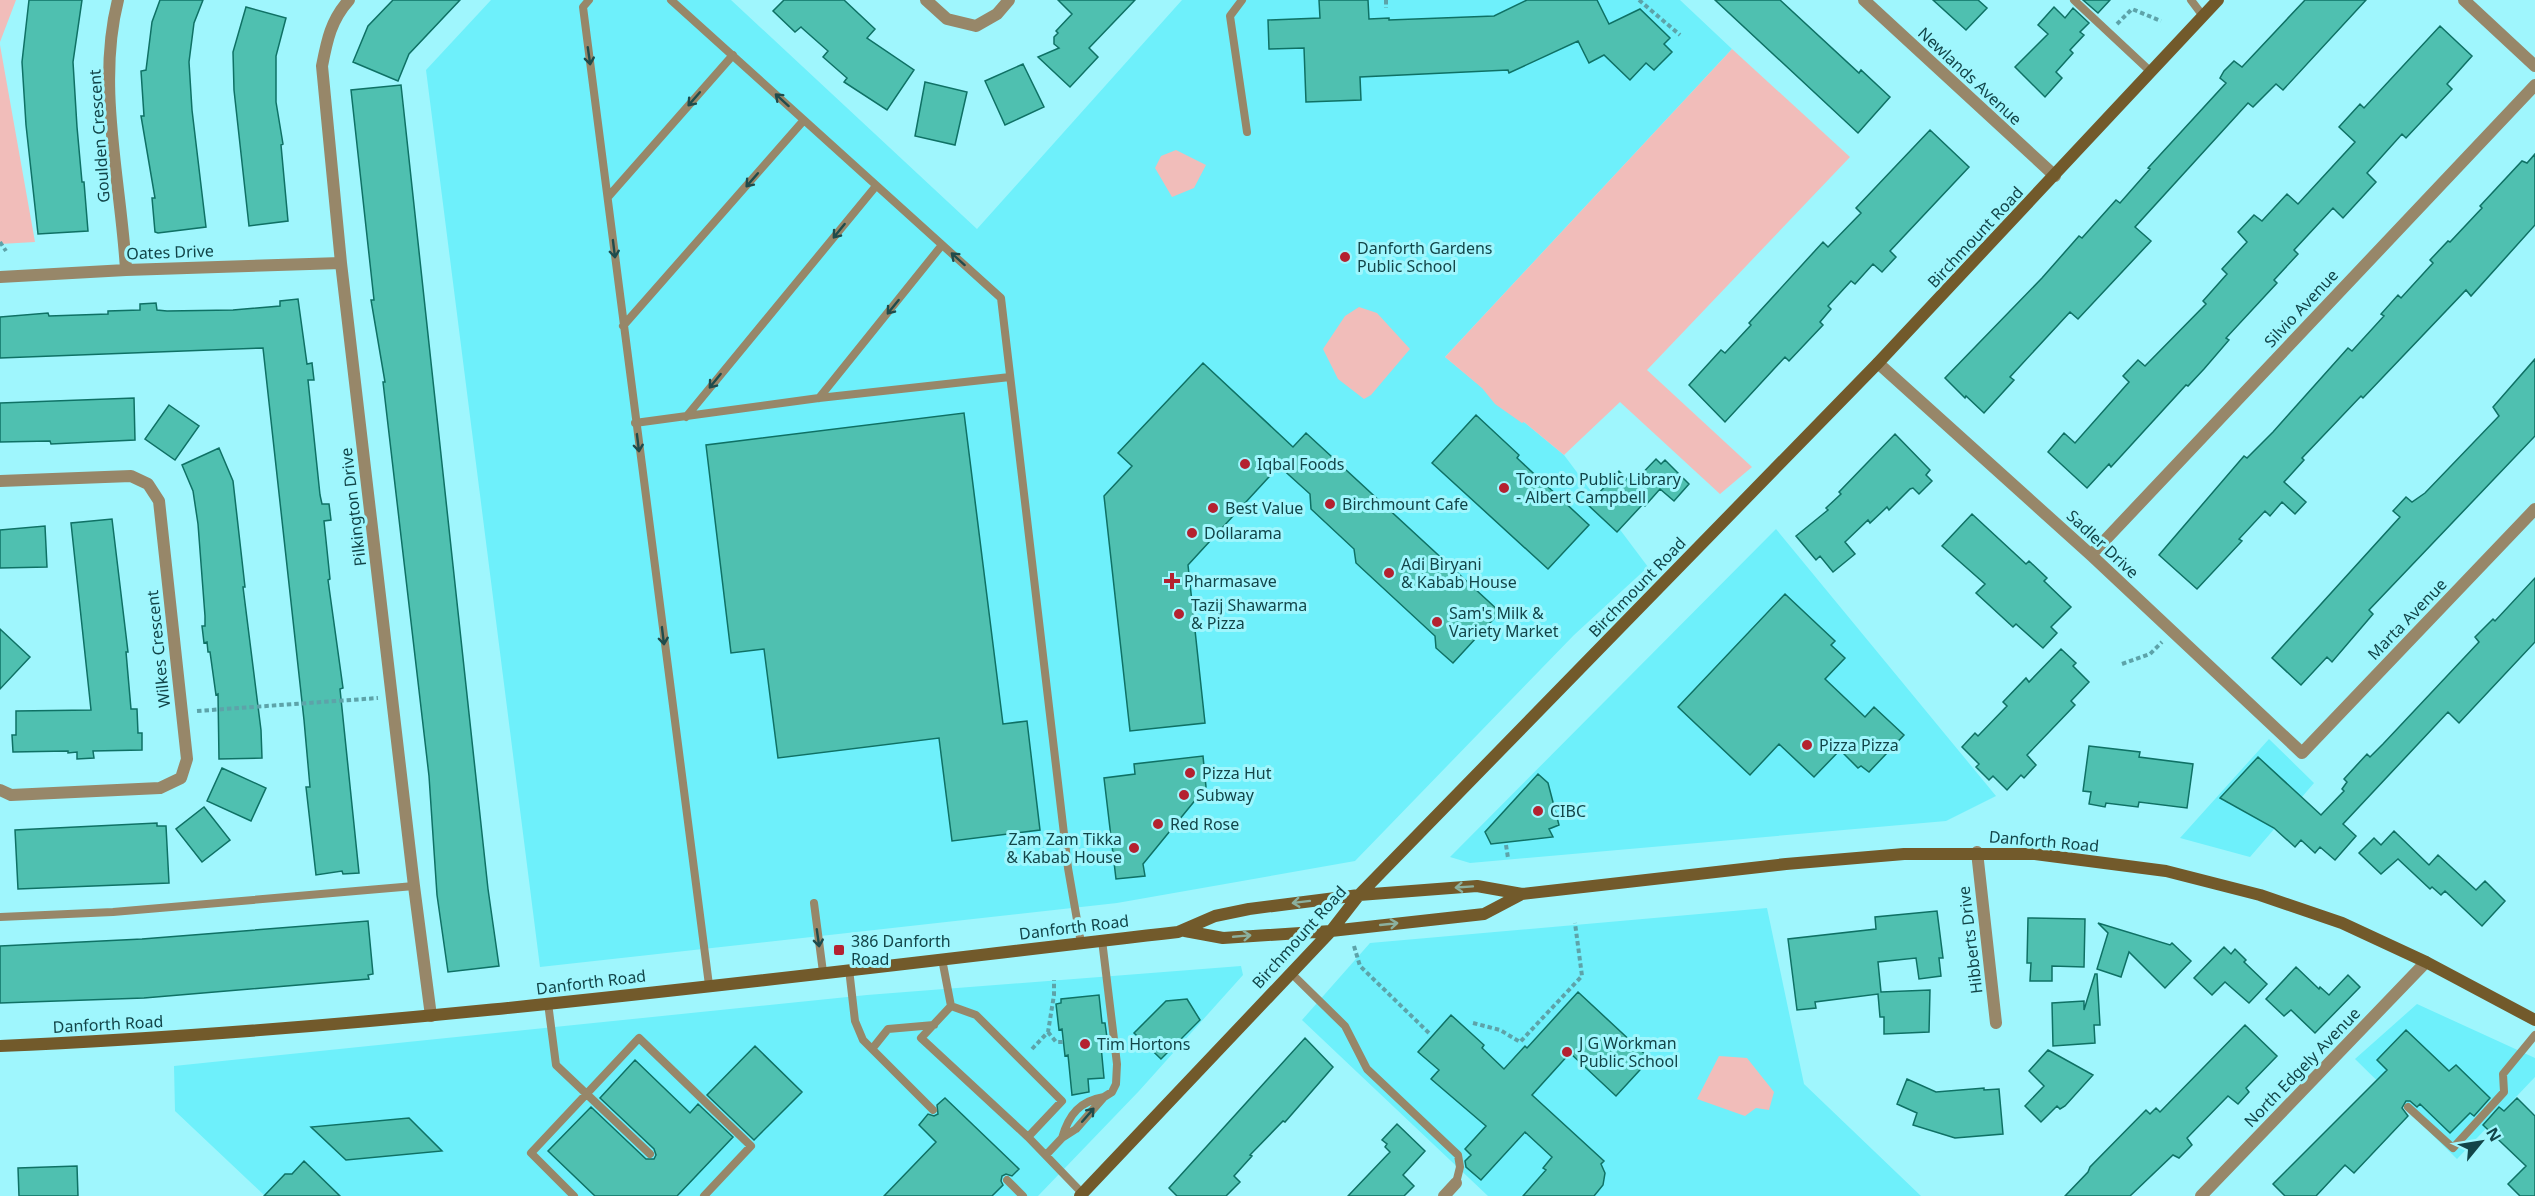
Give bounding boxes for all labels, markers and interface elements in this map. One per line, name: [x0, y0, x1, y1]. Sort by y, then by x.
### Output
street label: Newlands Avenue: [1913, 22, 2027, 130]
one-way arrow: [584, 45, 595, 65]
street label: Goulden Crescent: [83, 68, 115, 203]
one-way arrow: [687, 91, 701, 106]
one-way arrow: [775, 93, 790, 107]
one-way arrow: [745, 172, 758, 188]
street label: Birchmount Road: [1922, 182, 2028, 292]
one-way arrow: [832, 223, 846, 238]
place label: Danforth Gardens Public School: [1357, 237, 1493, 277]
street label: Oates Drive: [126, 239, 214, 265]
one-way arrow: [609, 239, 620, 259]
marker: Danforth Gardens Public School: [1338, 250, 1352, 264]
one-way arrow: [950, 252, 965, 266]
street label: Silvio Avenue: [2259, 264, 2343, 352]
one-way arrow: [886, 299, 899, 315]
one-way arrow: [709, 373, 722, 389]
one-way arrow: [632, 432, 643, 452]
street label: Pilkington Drive: [335, 446, 371, 568]
place label: Iqbal Foods: [1257, 453, 1345, 475]
marker: Iqbal Foods: [1238, 457, 1252, 471]
place label: Toronto Public Library - Albert Campbell: [1516, 468, 1682, 508]
marker: Toronto Public Library - Albert Campbell: [1497, 481, 1511, 495]
place label: Birchmount Cafe: [1342, 493, 1468, 515]
place label: Best Value: [1225, 497, 1303, 519]
marker: Birchmount Cafe: [1323, 497, 1337, 511]
marker: Best Value: [1206, 501, 1220, 515]
street label: Sadler Drive: [2062, 505, 2144, 583]
place label: Dollarama: [1204, 522, 1282, 544]
marker: Dollarama: [1185, 526, 1199, 540]
street label: Birchmount Road: [1584, 532, 1690, 642]
place label: Adi Biryani & Kabab House: [1401, 553, 1517, 593]
marker: Adi Biryani & Kabab House: [1382, 566, 1396, 580]
place label: Pharmasave: [1184, 570, 1277, 592]
marker: Pharmasave: [1165, 574, 1179, 588]
street label: Marta Avenue: [2363, 574, 2451, 664]
street label: Wilkes Crescent: [141, 589, 175, 709]
place label: Tazij Shawarma & Pizza: [1191, 594, 1307, 634]
place label: Sam's Milk & Variety Market: [1449, 602, 1559, 642]
marker: Tazij Shawarma & Pizza: [1172, 607, 1186, 621]
marker: Sam's Milk & Variety Market: [1430, 615, 1444, 629]
one-way arrow: [658, 626, 669, 646]
place label: Pizza Pizza: [1819, 734, 1899, 756]
marker: Pizza Pizza: [1800, 738, 1814, 752]
place label: Pizza Hut: [1202, 762, 1272, 784]
marker: Pizza Hut: [1183, 766, 1197, 780]
place label: Subway: [1196, 784, 1255, 806]
marker: Subway: [1177, 788, 1191, 802]
place label: CIBC: [1550, 800, 1586, 822]
marker: CIBC: [1531, 804, 1545, 818]
place label: Red Rose: [1170, 813, 1239, 835]
marker: Red Rose: [1151, 817, 1165, 831]
street label: Danforth Road: [1988, 825, 2100, 857]
place label: Zam Zam Tikka & Kabab House: [1006, 828, 1122, 868]
marker: Zam Zam Tikka & Kabab House: [1127, 841, 1141, 855]
street label: Birchmount Road: [1247, 881, 1351, 993]
one-way arrow: [1454, 882, 1474, 893]
street label: Hibberts Drive: [1952, 885, 1988, 995]
one-way arrow: [1292, 897, 1312, 908]
street label: Danforth Road: [1018, 909, 1130, 945]
one-way arrow: [1378, 919, 1398, 930]
one-way arrow: [813, 927, 824, 947]
place label: 386 Danforth Road: [851, 930, 951, 970]
one-way arrow: [1232, 930, 1252, 941]
marker: 386 Danforth Road: [832, 943, 846, 957]
street label: Danforth Road: [535, 964, 647, 1000]
street label: North Edgely Avenue: [2239, 1002, 2365, 1132]
street label: Danforth Road: [52, 1010, 164, 1038]
place label: J G Workman Public School: [1577, 1032, 1678, 1072]
place label: Tim Hortons: [1097, 1033, 1190, 1055]
marker: Tim Hortons: [1078, 1037, 1092, 1051]
marker: J G Workman Public School: [1560, 1045, 1574, 1059]
one-way arrow: [1081, 1108, 1095, 1123]
north arrow: [2451, 1112, 2511, 1172]
text: N: [2481, 1123, 2507, 1146]

